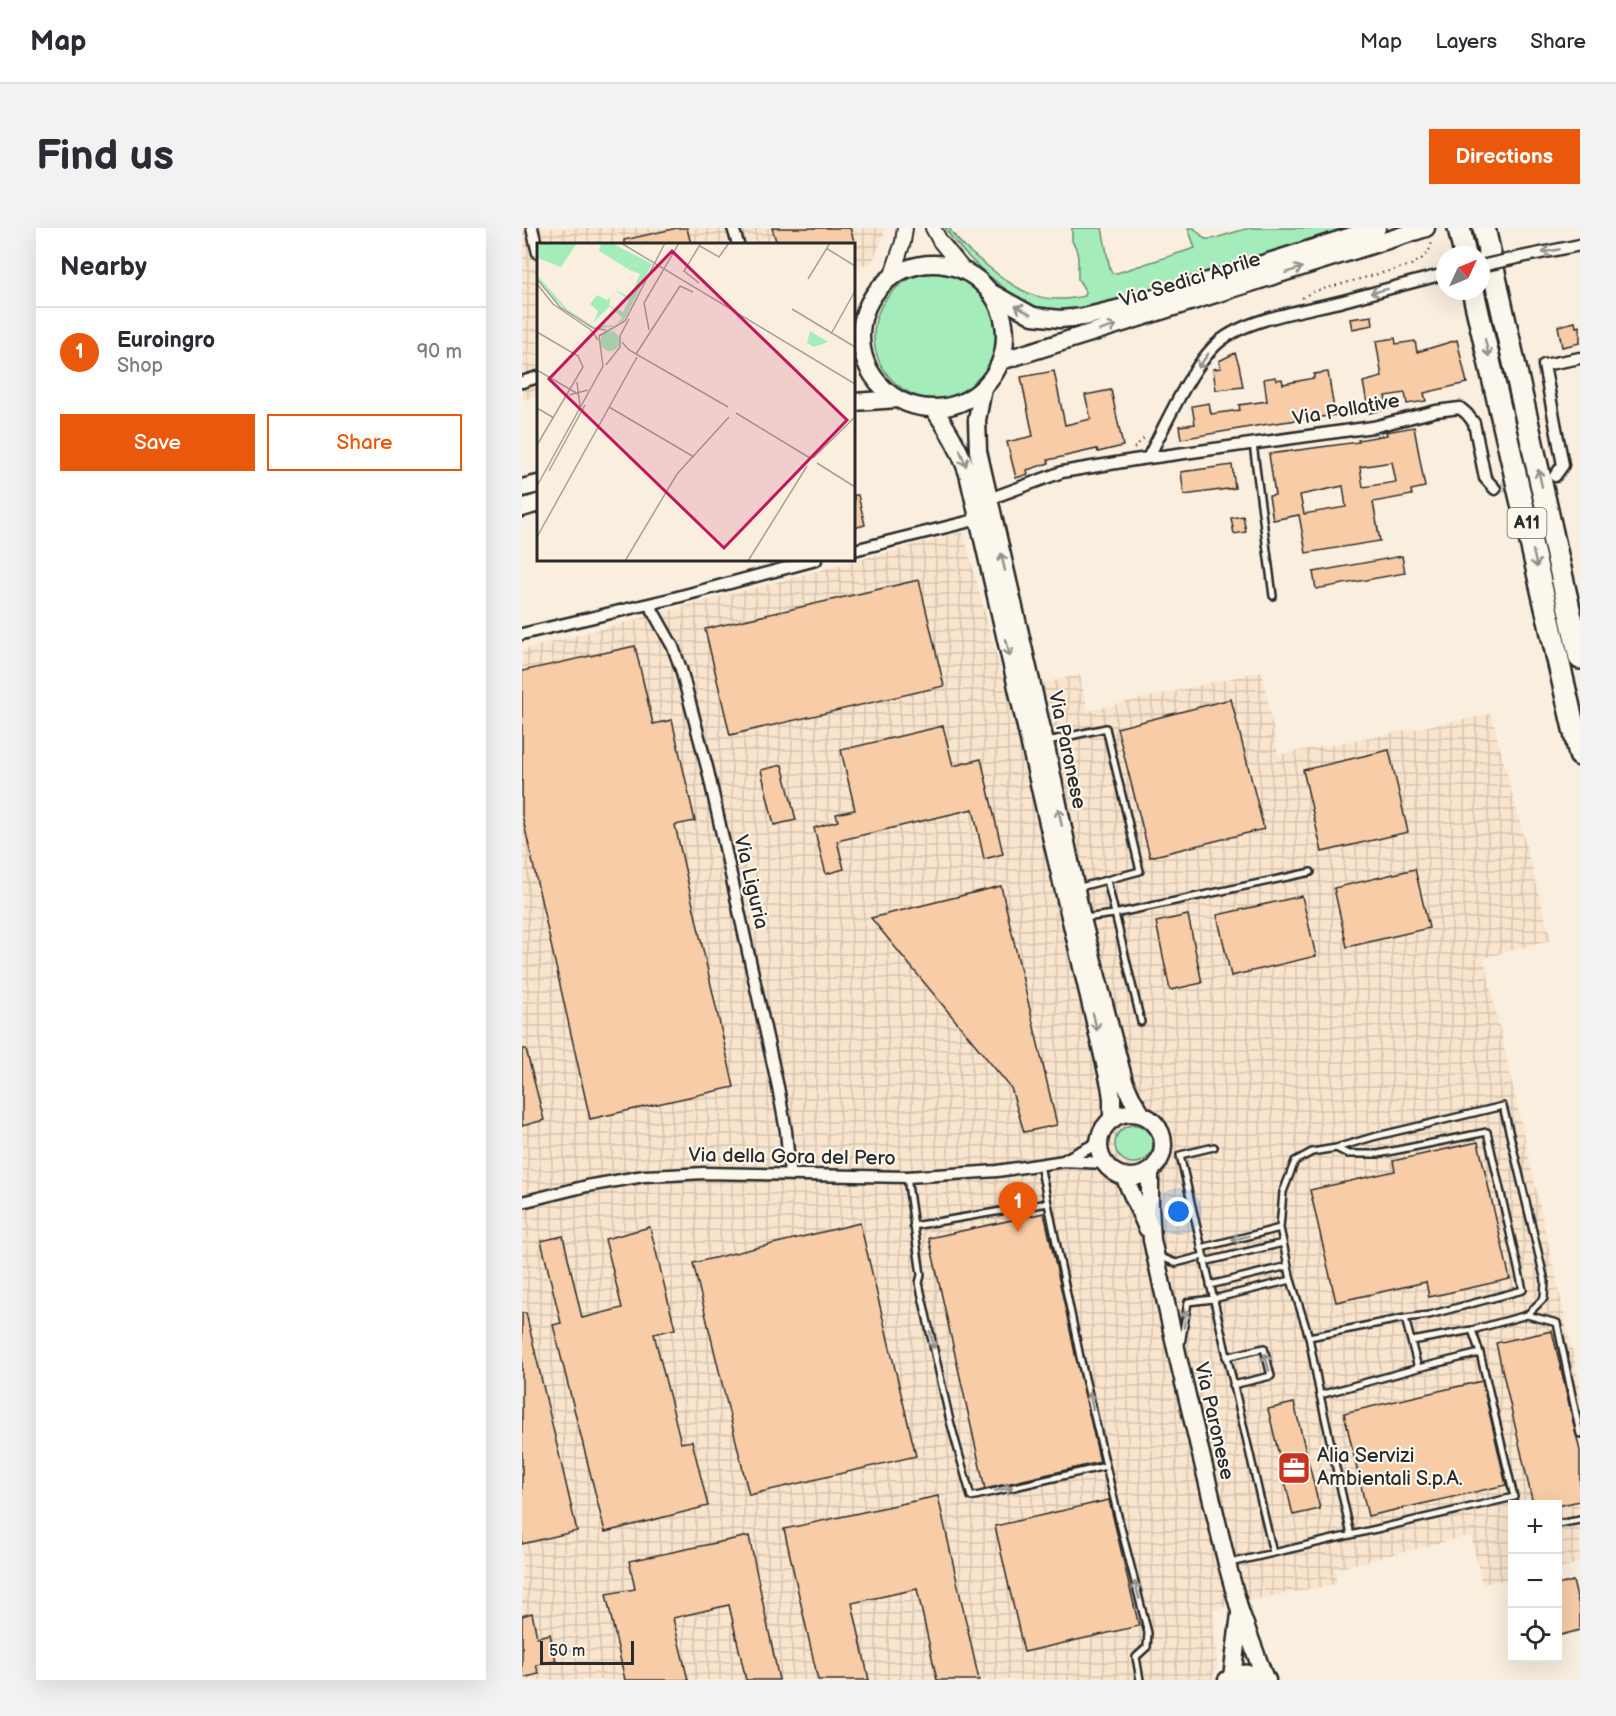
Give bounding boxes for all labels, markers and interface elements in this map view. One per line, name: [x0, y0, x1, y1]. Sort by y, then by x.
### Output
text: Map: [30, 25, 86, 58]
text: Map: [1360, 29, 1402, 54]
text: Layers: [1435, 29, 1497, 54]
text: Share: [1530, 29, 1586, 54]
button: Directions: [1429, 129, 1580, 184]
text: Find us: [36, 131, 174, 182]
inset map: [537, 243, 855, 561]
north arrow: [1436, 246, 1490, 300]
one-way arrow: [1541, 246, 1561, 257]
street label: Via Sedici Aprile: [1117, 247, 1263, 313]
text: Nearby: [60, 252, 147, 283]
one-way arrow: [1284, 263, 1303, 274]
one-way arrow: [1370, 286, 1389, 298]
one-way arrow: [1015, 304, 1032, 316]
one-way arrow: [1098, 322, 1117, 333]
text: Euroingro: [117, 327, 215, 354]
one-way arrow: [1481, 338, 1493, 357]
text: 1: [75, 340, 84, 364]
text: 90 m: [417, 340, 462, 364]
one-way arrow: [1196, 353, 1209, 369]
text: Shop: [117, 354, 163, 378]
street label: Via Pollative: [1291, 389, 1402, 431]
button: Save: [60, 414, 255, 471]
button: Share: [267, 414, 462, 471]
one-way arrow: [958, 448, 969, 467]
one-way arrow: [1533, 469, 1545, 488]
road number: A11: [1508, 508, 1546, 538]
one-way arrow: [1530, 548, 1541, 568]
one-way arrow: [997, 553, 1009, 572]
one-way arrow: [1002, 638, 1014, 657]
street label: Via Paronese: [1043, 689, 1091, 811]
one-way arrow: [1054, 807, 1066, 826]
street label: Via Liguria: [729, 833, 773, 931]
one-way arrow: [1090, 1012, 1102, 1031]
street label: Via della Gora del Pero: [688, 1143, 896, 1171]
pin: 1: [998, 1182, 1038, 1232]
your location: [1164, 1197, 1193, 1226]
one-way arrow: [1231, 1232, 1250, 1244]
one-way arrow: [1180, 1310, 1191, 1330]
one-way arrow: [926, 1331, 938, 1350]
one-way arrow: [1261, 1353, 1273, 1372]
street label: Via Paronese: [1189, 1360, 1239, 1482]
one-way arrow: [1084, 1391, 1096, 1410]
place label: Alia Servizi Ambientali S.p.A.: [1317, 1444, 1463, 1491]
office icon: Alia Servizi Ambientali S.p.A.: [1276, 1450, 1312, 1486]
one-way arrow: [994, 1483, 1013, 1494]
map controls: [1508, 1500, 1562, 1662]
button: +: [1508, 1500, 1562, 1554]
button: −: [1508, 1554, 1562, 1608]
one-way arrow: [1131, 1581, 1143, 1600]
button: locate: [1508, 1608, 1562, 1662]
scale bar: [540, 1638, 634, 1666]
text: 50 m: [549, 1642, 585, 1661]

